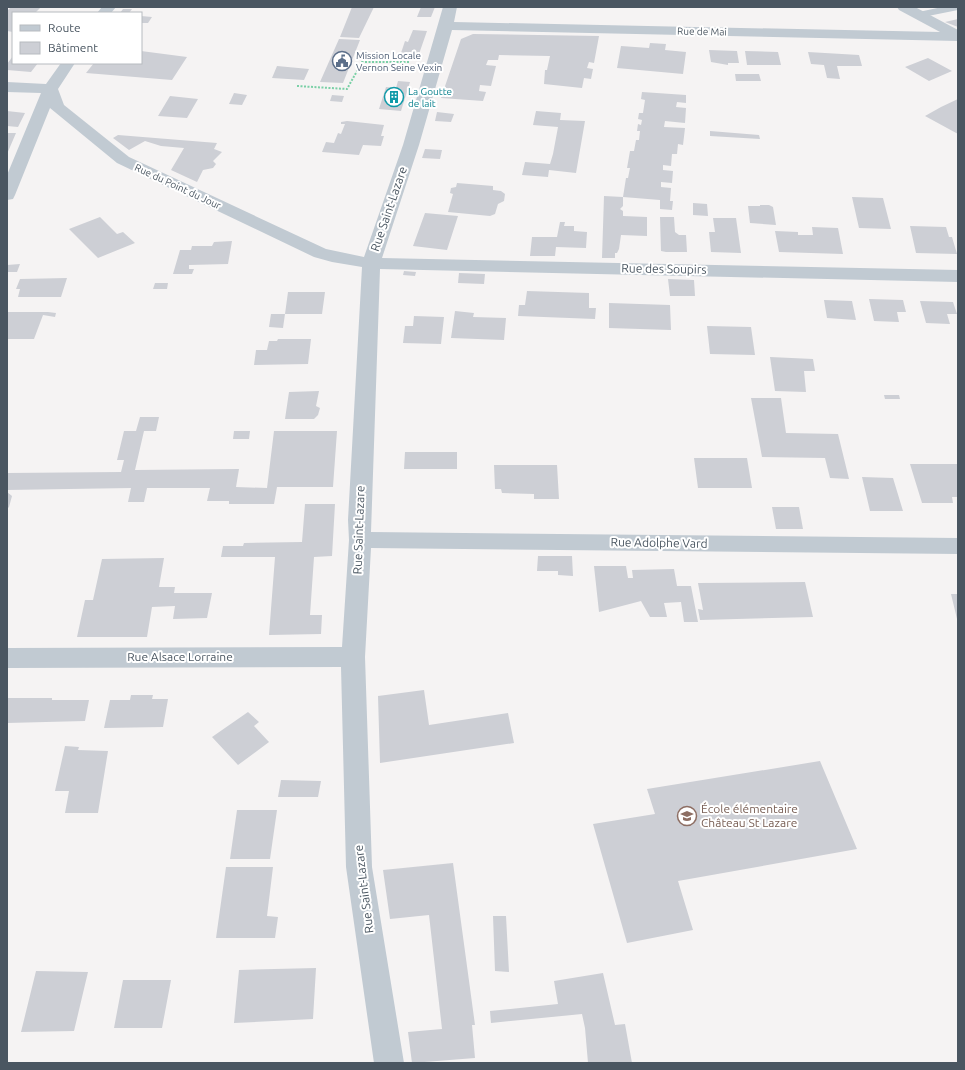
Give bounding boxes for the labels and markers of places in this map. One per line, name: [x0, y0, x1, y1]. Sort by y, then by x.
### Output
public building icon: Mission Locale Vernon Seine Vexin: [331, 50, 353, 72]
place label: Mission Locale Vernon Seine Vexin: [356, 50, 442, 73]
building icon: La Goutte de lait: [383, 86, 405, 108]
place label: La Goutte de lait: [408, 86, 452, 109]
place label: École élémentaire Château St Lazare: [701, 802, 798, 829]
school or university icon: École élémentaire Château St Lazare: [676, 805, 698, 827]

